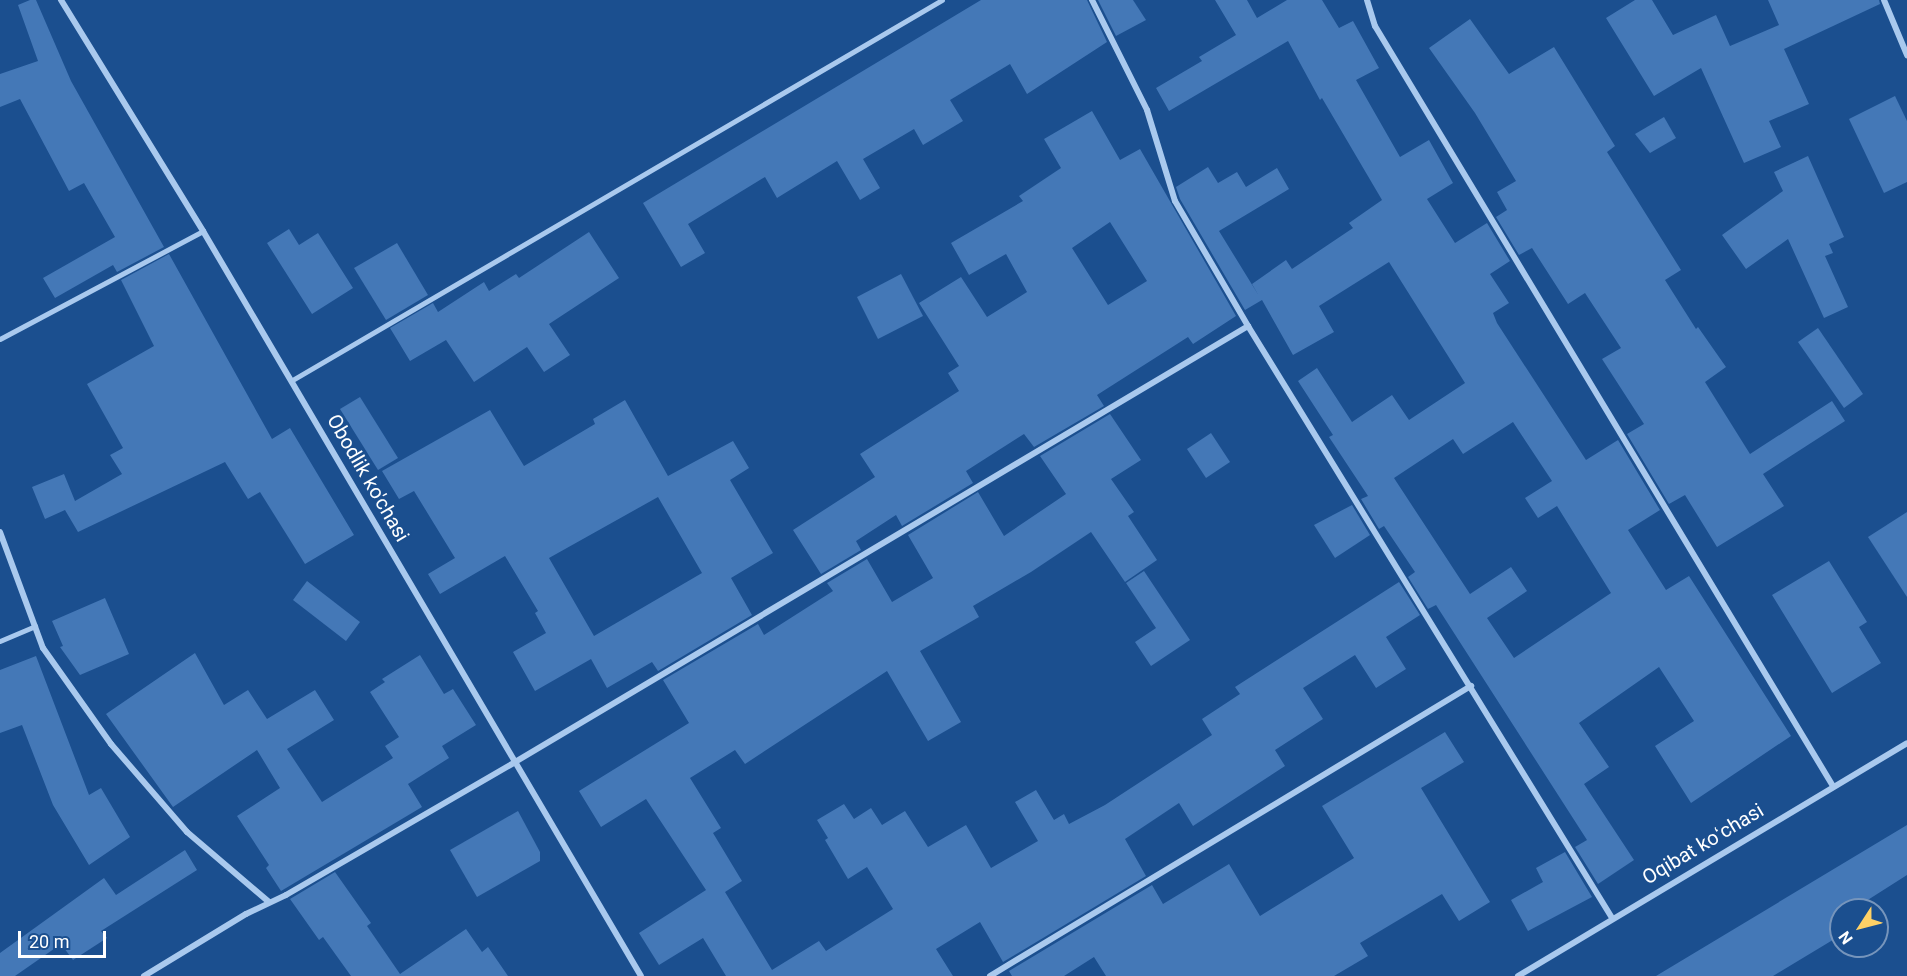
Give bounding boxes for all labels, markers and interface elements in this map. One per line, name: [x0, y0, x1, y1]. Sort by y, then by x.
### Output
street label: Obodlik ko'chasi: [322, 410, 414, 546]
street label: Oqibat koʻchasi: [1638, 798, 1768, 890]
north arrow: [1829, 898, 1889, 958]
scale bar: [21, 919, 110, 957]
text: N: [1835, 928, 1857, 948]
text: 20 m: [29, 931, 69, 952]

